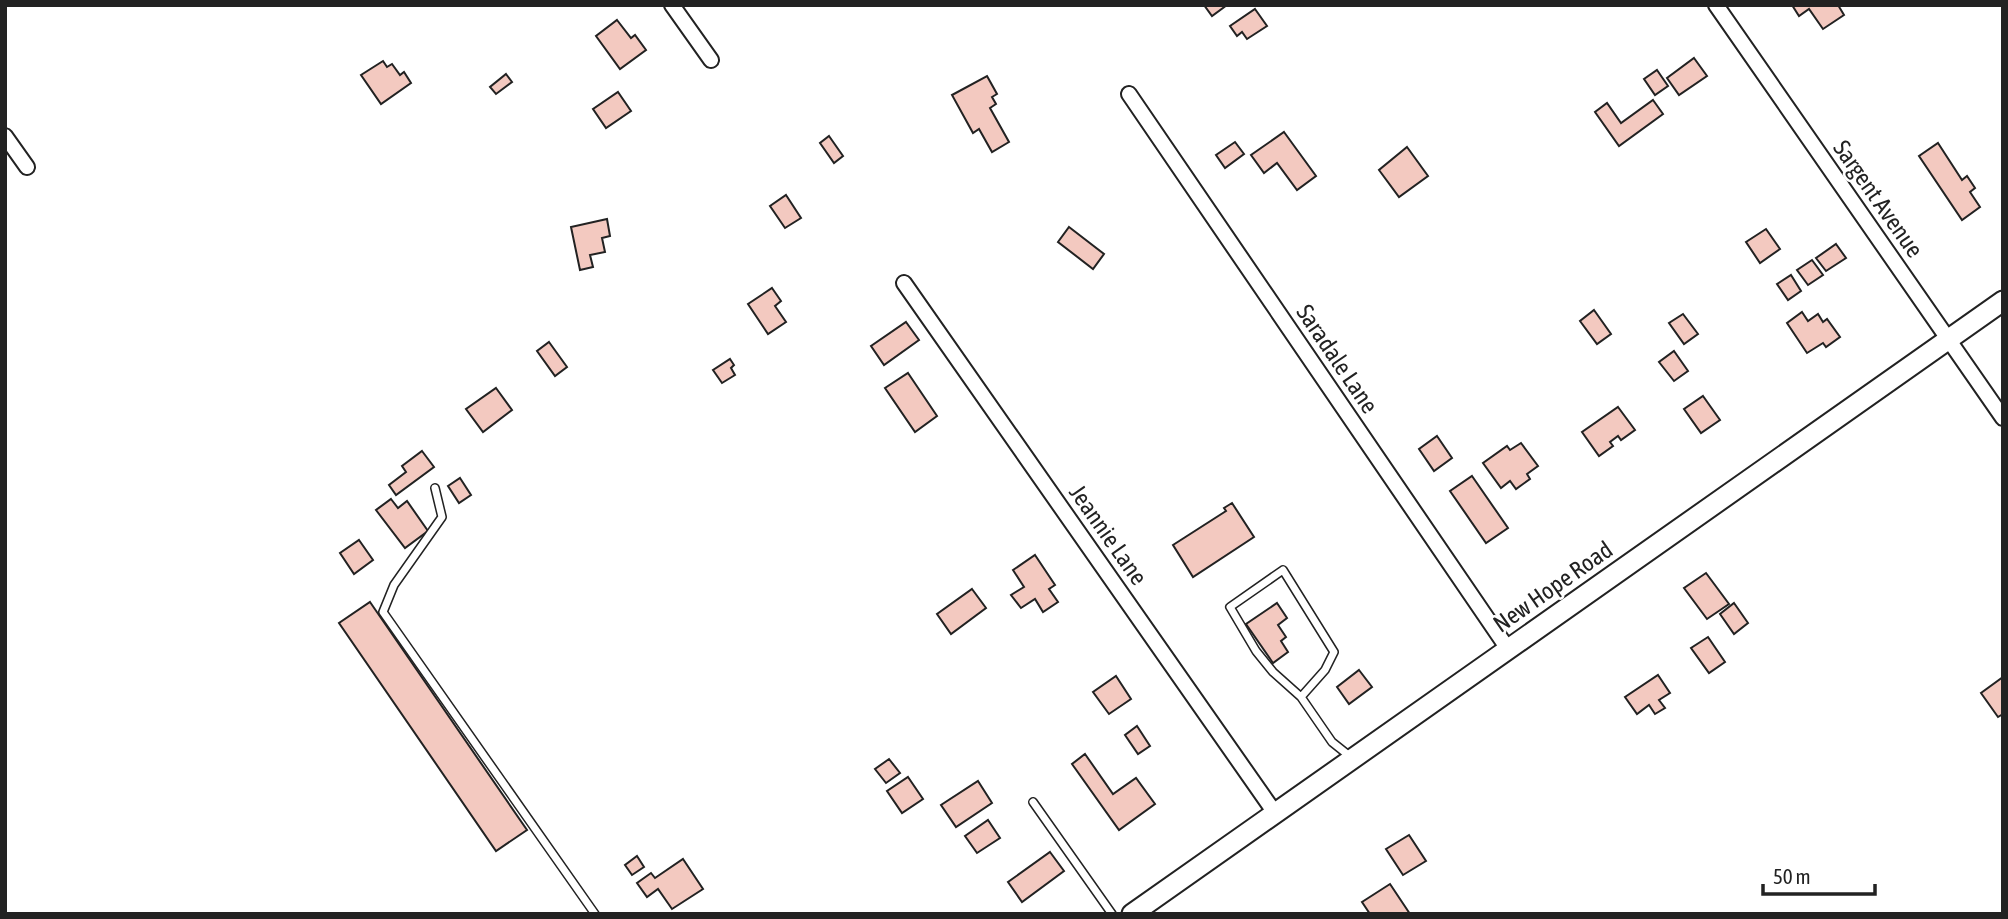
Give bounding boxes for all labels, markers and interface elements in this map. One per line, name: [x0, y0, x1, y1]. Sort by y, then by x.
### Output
street label: Sargent Avenue: [1828, 135, 1929, 262]
street label: Saradale Lane: [1291, 299, 1384, 418]
street label: Jeannie Lane: [1064, 480, 1153, 590]
street label: New Hope Road: [1488, 536, 1617, 638]
scale bar: [1763, 852, 1875, 896]
text: 50 m: [1773, 864, 1811, 888]

